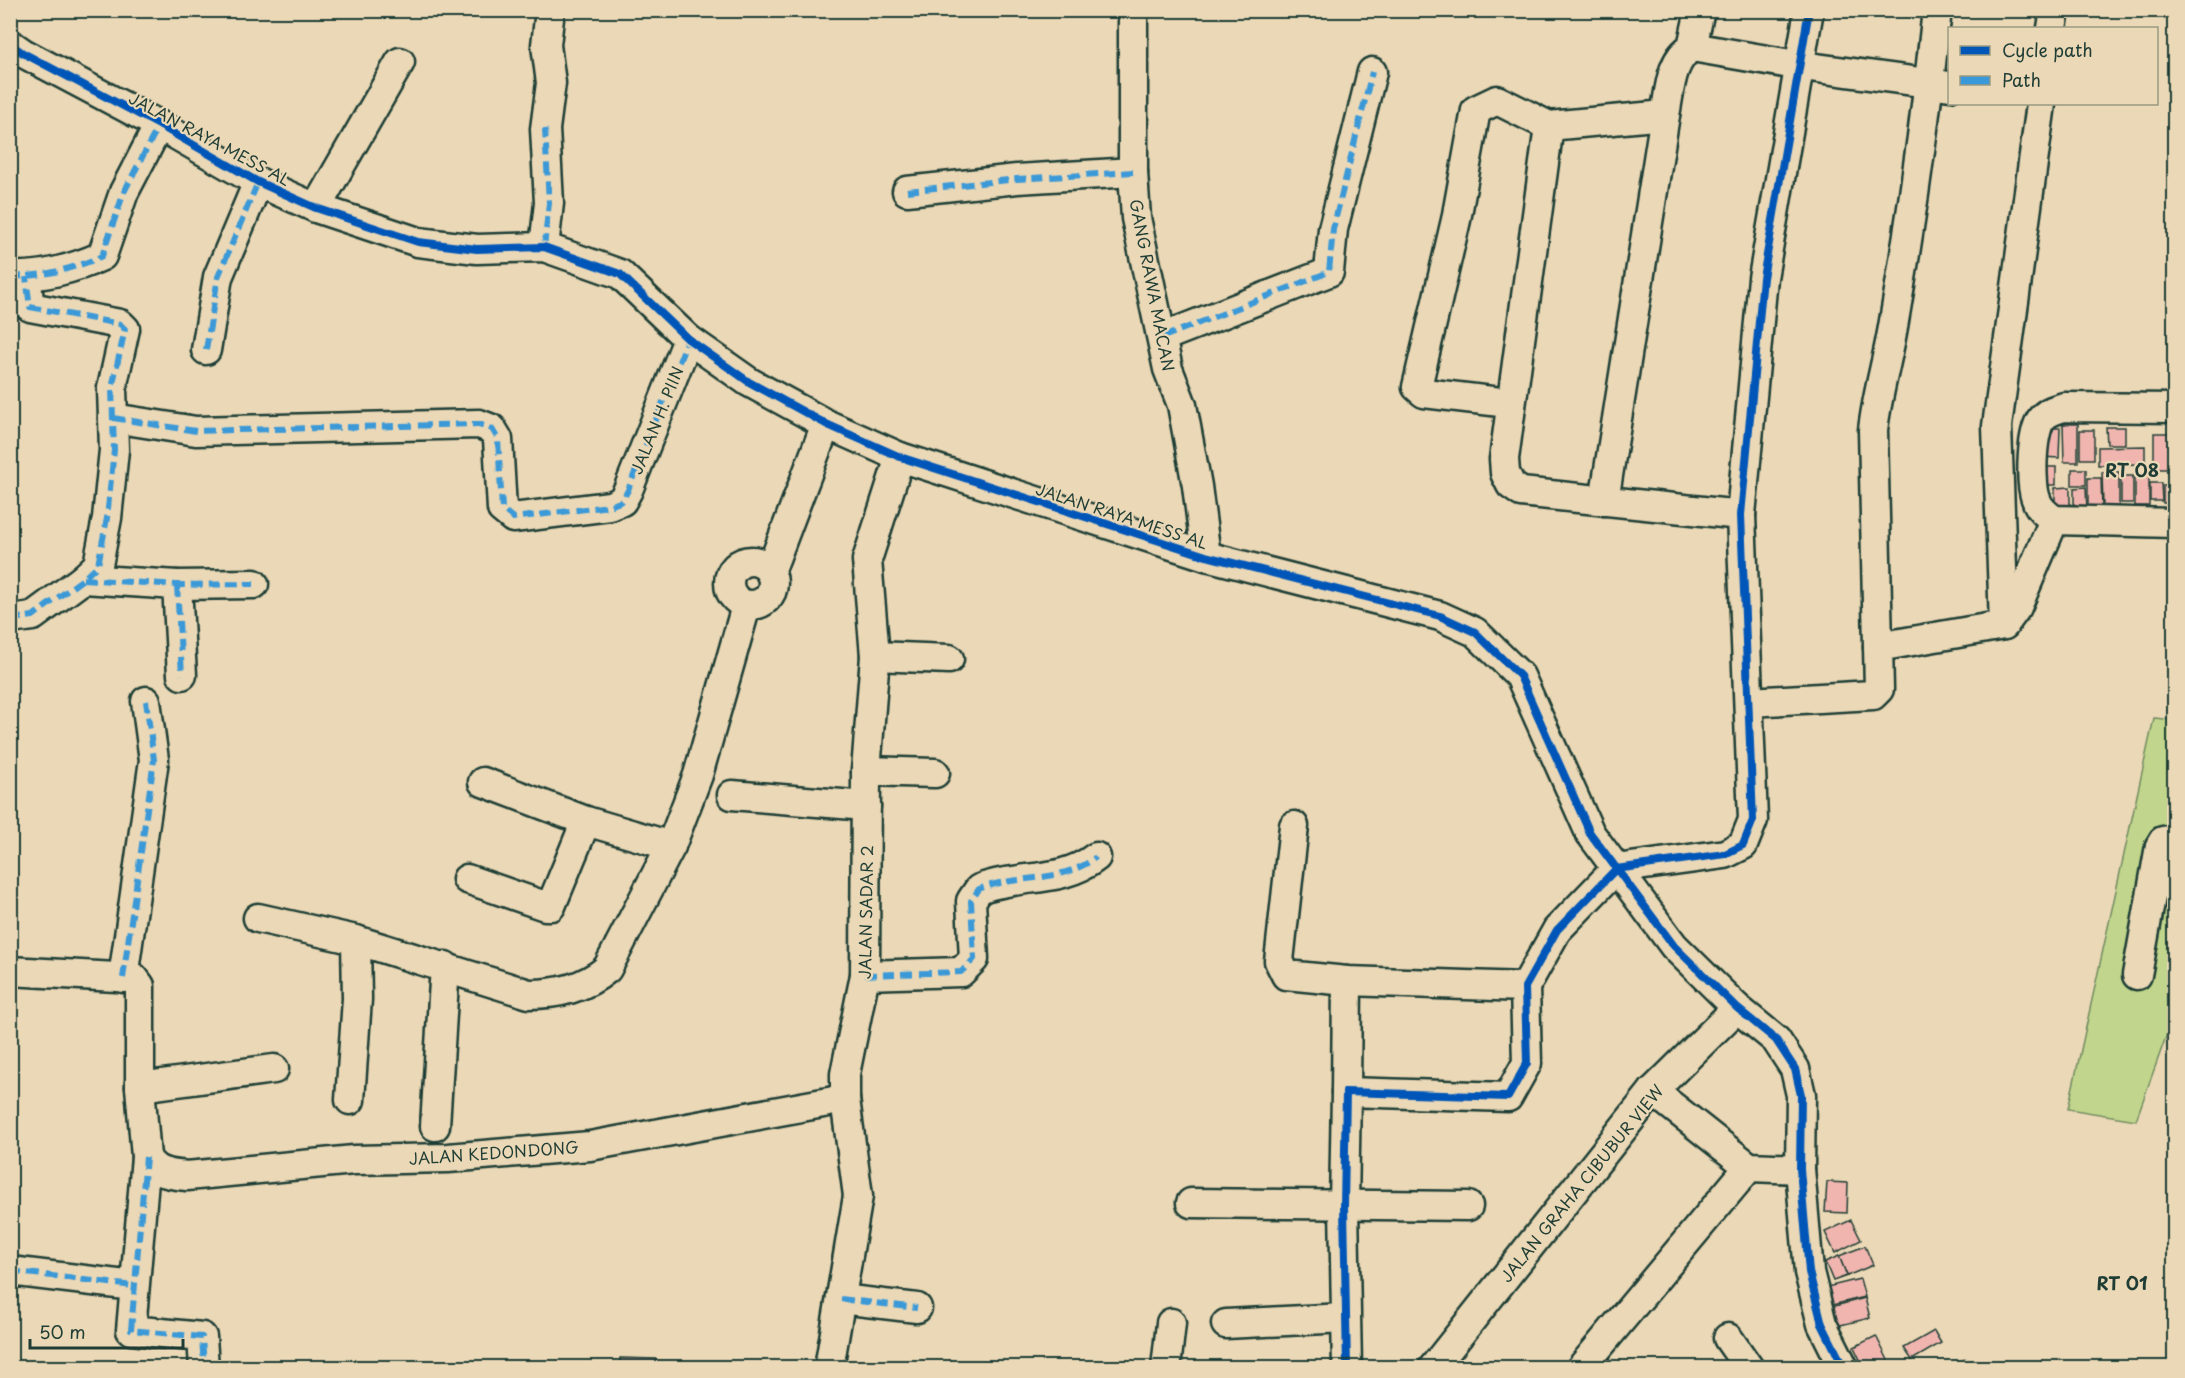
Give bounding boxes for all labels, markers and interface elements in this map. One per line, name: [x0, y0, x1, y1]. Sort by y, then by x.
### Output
legend: [1948, 27, 2158, 105]
text: Cycle path: [2002, 36, 2093, 63]
text: Path: [2002, 66, 2041, 93]
street label: JALAN RAYA MESS AL: [125, 85, 295, 191]
street label: GANG RAWA MACAN: [1125, 197, 1181, 373]
street label: JALAN H. PIIN: [623, 362, 689, 478]
district label: RT 08: [2105, 456, 2159, 483]
street label: JALAN RAYA MESS AL: [1033, 476, 1211, 554]
street label: JALAN SADAR 2: [852, 845, 878, 979]
street label: JALAN GRAHA CIBUBUR VIEW: [1494, 1079, 1669, 1287]
street label: JALAN KEDONDONG: [408, 1134, 580, 1170]
district label: RT 01: [2096, 1269, 2148, 1296]
scale bar: [30, 1312, 183, 1350]
text: 50 m: [39, 1318, 86, 1345]

